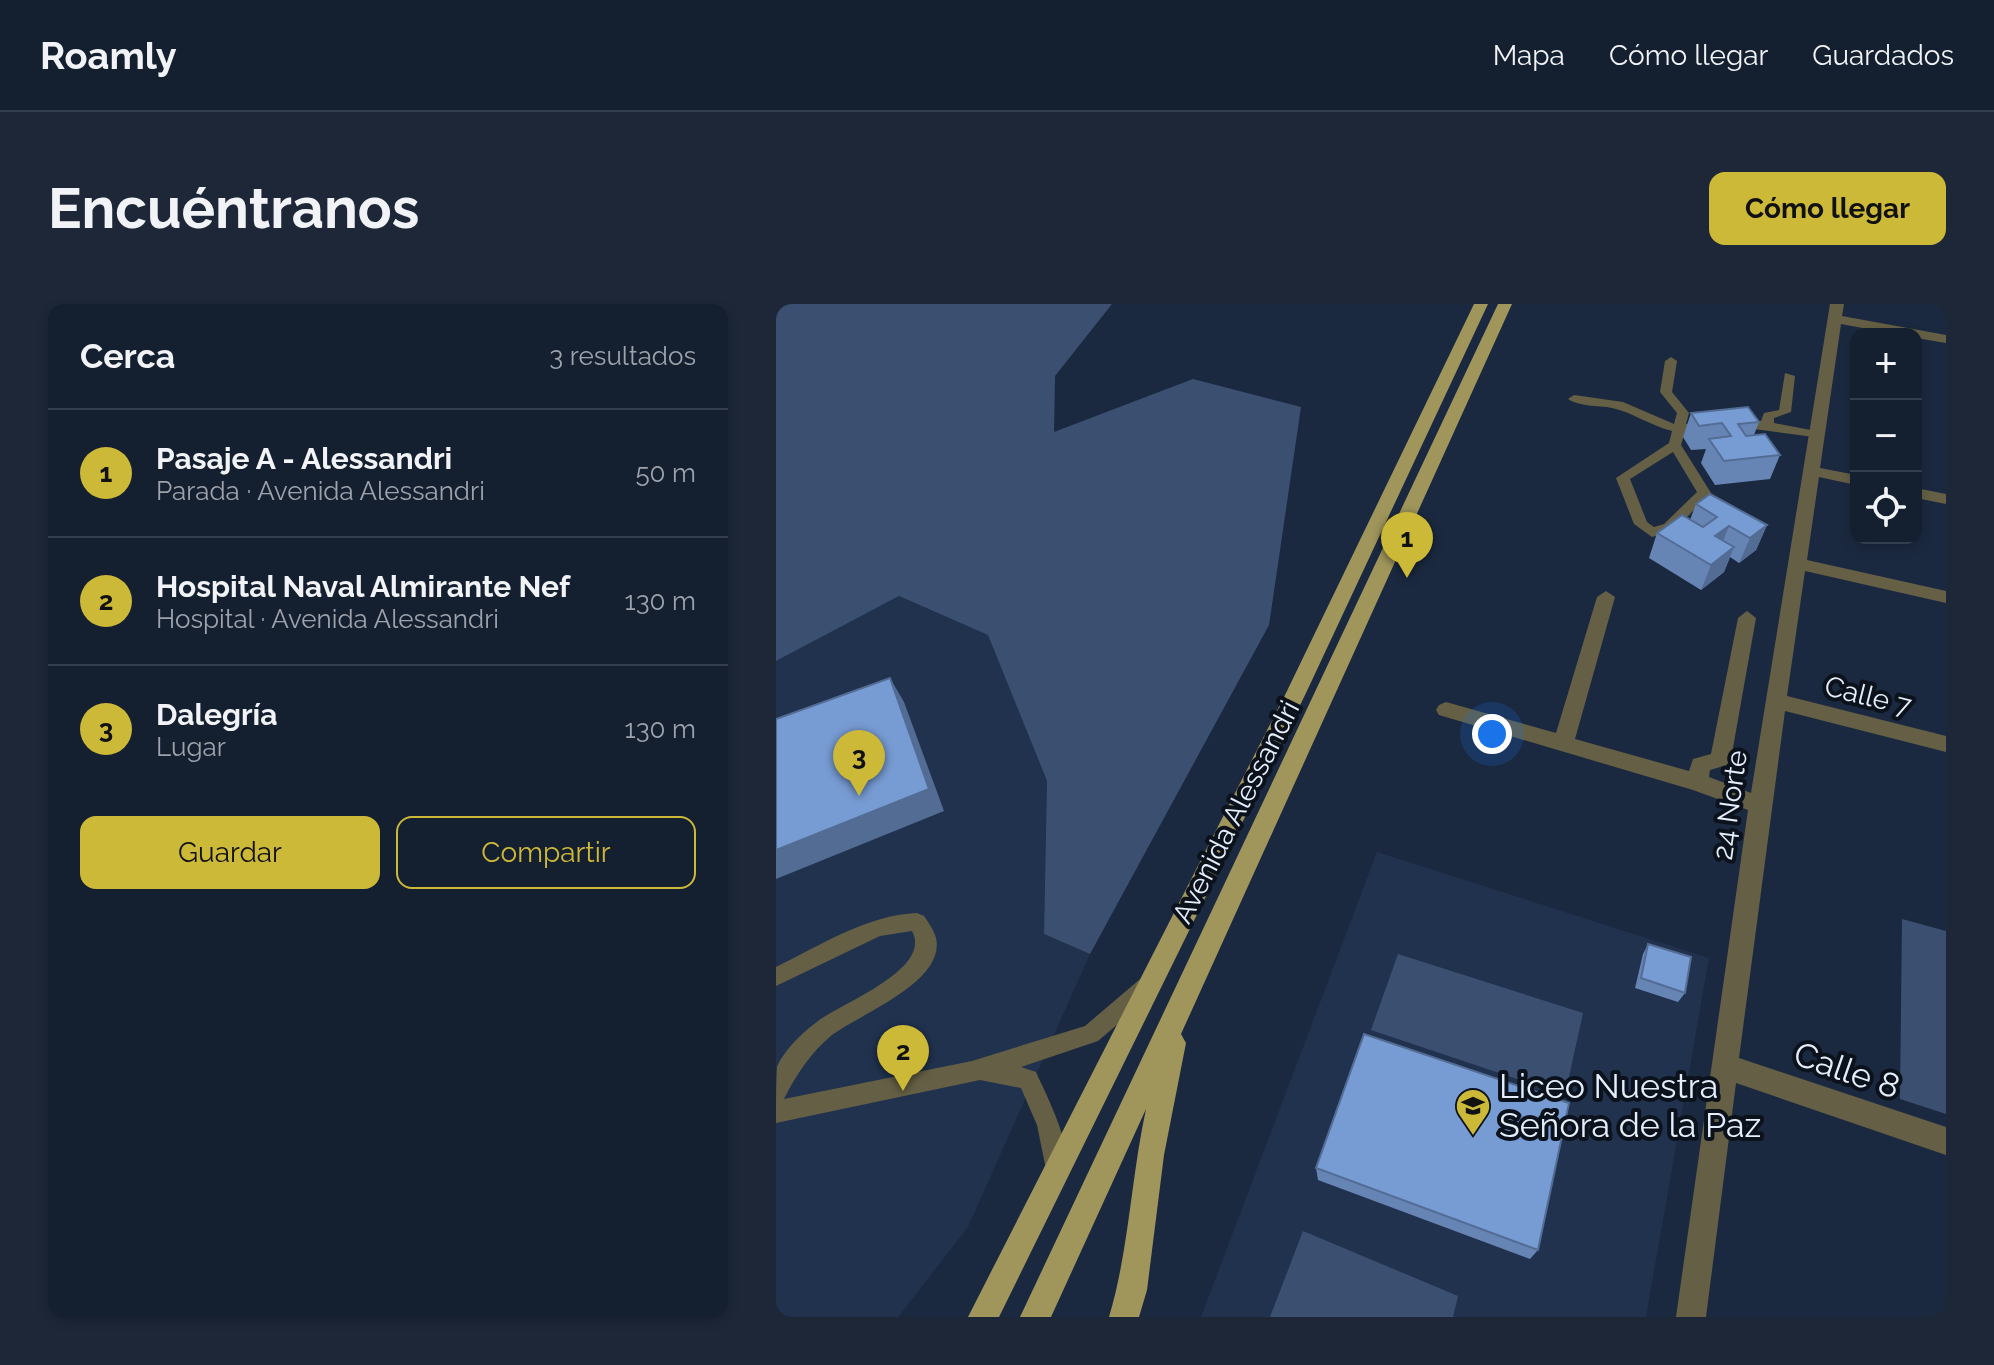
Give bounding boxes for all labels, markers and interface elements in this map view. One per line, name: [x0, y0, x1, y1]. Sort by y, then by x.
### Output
text: Roamly: [40, 33, 177, 78]
text: Mapa: [1493, 39, 1565, 72]
text: Cómo llegar: [1609, 39, 1768, 72]
text: Guardados: [1812, 39, 1954, 72]
button: Cómo llegar: [1709, 172, 1946, 245]
text: Encuéntranos: [48, 175, 419, 241]
map controls: [1850, 328, 1922, 544]
button: +: [1850, 328, 1922, 400]
text: Cerca: [80, 336, 175, 376]
text: 3 resultados: [549, 341, 696, 371]
button: −: [1850, 400, 1922, 472]
text: Pasaje A - Alessandri: [156, 441, 452, 476]
text: 1: [100, 458, 112, 488]
text: 50 m: [635, 458, 696, 488]
button: locate: [1850, 472, 1922, 544]
text: Parada · Avenida Alessandri: [156, 476, 485, 506]
pin: 1: [1381, 512, 1433, 578]
text: Hospital Naval Almirante Nef: [156, 569, 570, 604]
text: 2: [99, 586, 113, 616]
text: 130 m: [625, 586, 696, 616]
text: Hospital · Avenida Alessandri: [156, 604, 499, 634]
street label: Calle 7: [1821, 669, 1915, 723]
street label: Avenida Alessandri: [1166, 695, 1306, 929]
text: Dalegría: [156, 697, 278, 732]
text: 3: [99, 714, 113, 744]
text: 130 m: [625, 714, 696, 744]
your location: [1472, 714, 1512, 754]
pin: 3: [833, 730, 885, 796]
text: Lugar: [156, 732, 226, 762]
street label: 24 Norte: [1706, 748, 1754, 862]
button: Guardar: [80, 816, 380, 889]
button: Compartir: [396, 816, 696, 889]
pin: 2: [877, 1025, 929, 1091]
street label: Calle 8: [1789, 1033, 1905, 1107]
place label: Liceo Nuestra Señora de la Paz: [1499, 1066, 1761, 1145]
school or university icon: Liceo Nuestra Señora de la Paz: [1454, 1087, 1492, 1137]

